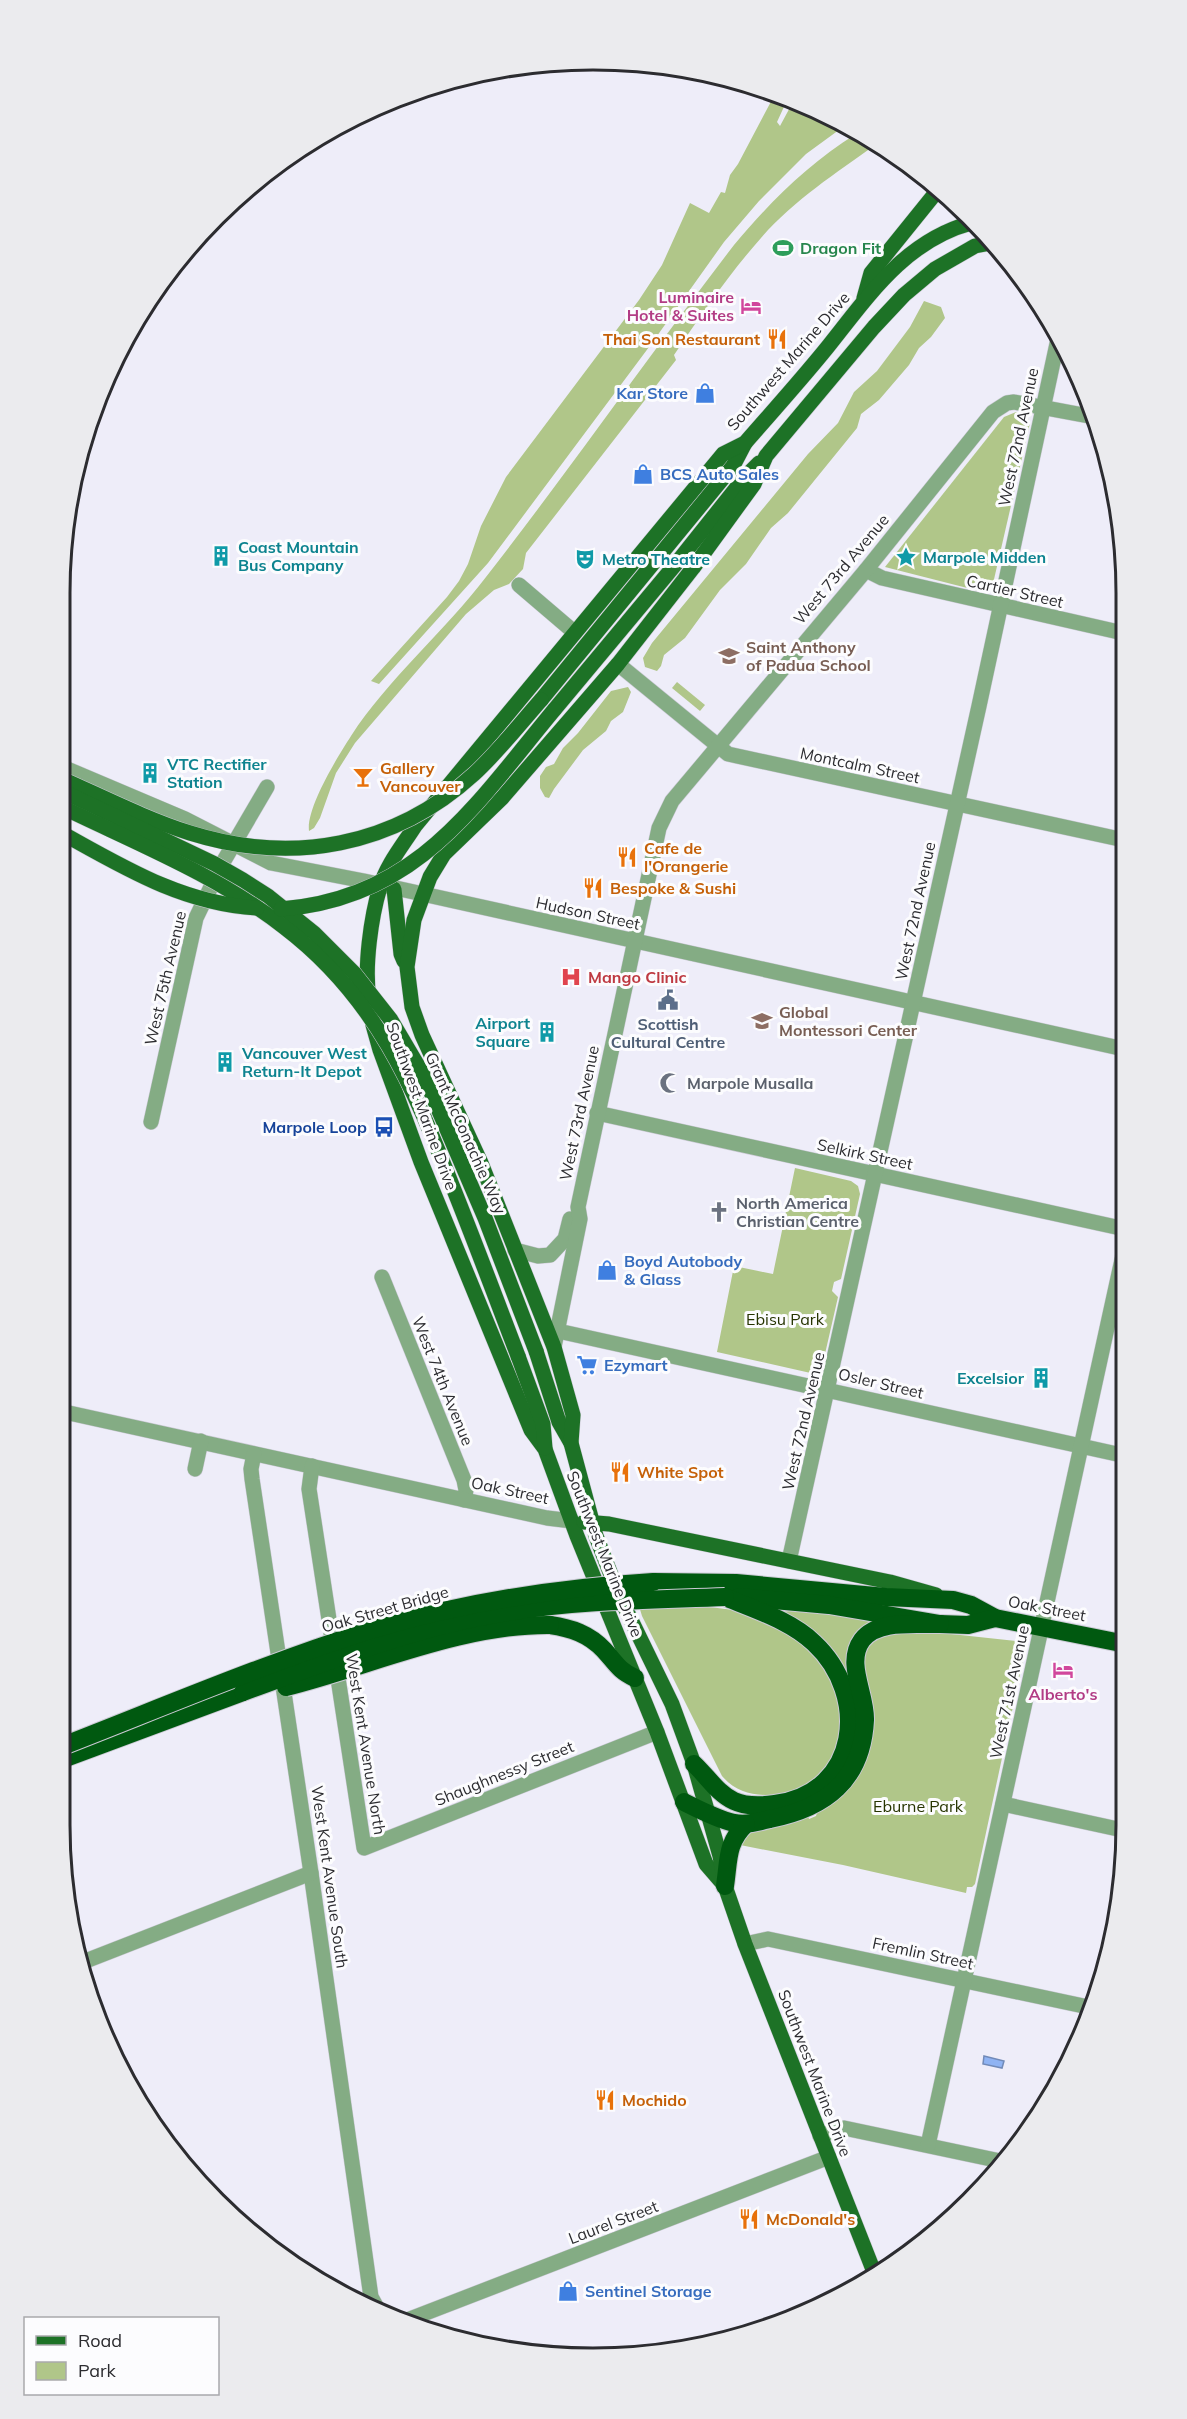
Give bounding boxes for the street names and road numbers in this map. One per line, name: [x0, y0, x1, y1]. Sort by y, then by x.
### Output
street label: Southwest Marine Drive: [722, 288, 854, 434]
street label: West 72nd Avenue: [994, 366, 1042, 508]
street label: West 73rd Avenue: [789, 510, 893, 628]
street label: Cartier Street: [965, 570, 1066, 612]
street label: Montcalm Street: [798, 743, 922, 787]
street label: West 72nd Avenue: [891, 840, 939, 982]
street label: Hudson Street: [534, 892, 642, 934]
street label: West 75th Avenue: [140, 909, 190, 1047]
street label: Southwest Marine Drive: [382, 1019, 462, 1193]
street label: West 73rd Avenue: [555, 1044, 603, 1182]
street label: Grant McConachie Way: [421, 1049, 511, 1218]
street label: Selkirk Street: [815, 1134, 915, 1174]
street label: West 74th Avenue: [408, 1314, 478, 1448]
street label: West 72nd Avenue: [777, 1350, 829, 1492]
street label: Osler Street: [836, 1363, 926, 1403]
street label: Southwest Marine Drive: [563, 1468, 647, 1640]
street label: Oak Street: [469, 1472, 551, 1508]
street label: Oak Street Bridge: [319, 1581, 451, 1637]
street label: Oak Street: [1007, 1591, 1088, 1625]
street label: West 71st Avenue: [985, 1624, 1033, 1760]
street label: West Kent Avenue North: [342, 1652, 390, 1836]
street label: Shaughnessy Street: [432, 1736, 577, 1810]
street label: West Kent Avenue South: [307, 1784, 353, 1970]
street label: Fremlin Street: [871, 1933, 976, 1974]
street label: Southwest Marine Drive: [774, 1987, 856, 2159]
street label: Laurel Street: [565, 2196, 661, 2248]

